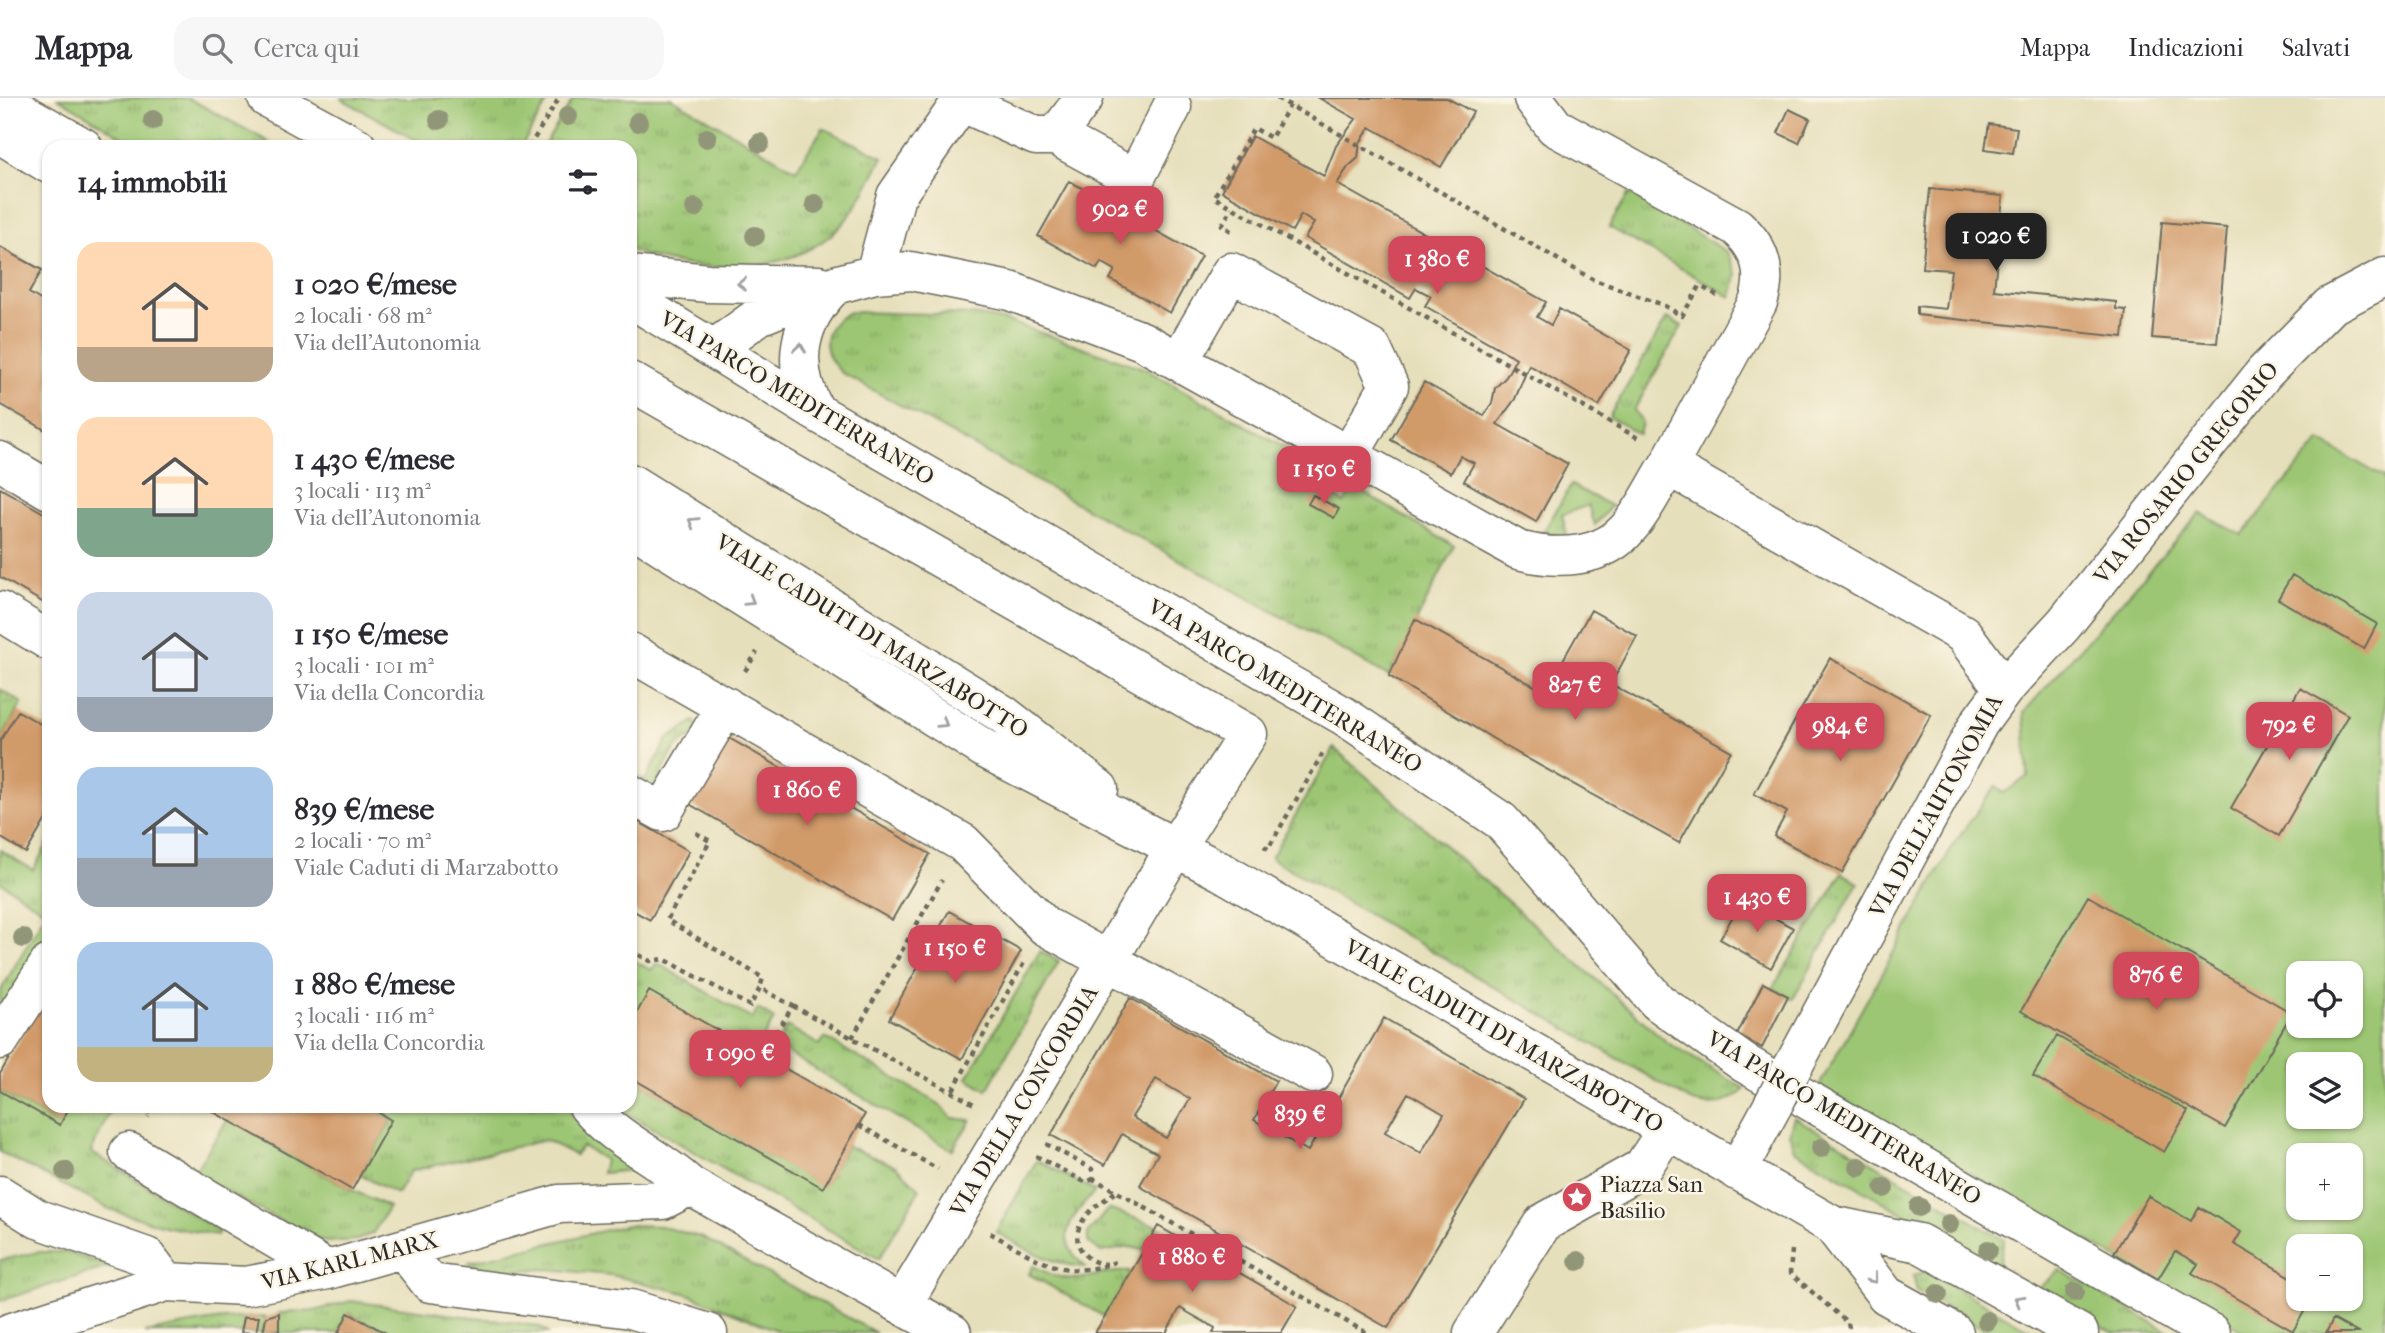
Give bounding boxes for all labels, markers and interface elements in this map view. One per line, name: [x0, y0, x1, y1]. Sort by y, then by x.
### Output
search box: [174, 17, 664, 80]
text: Mappa: [35, 29, 132, 68]
icon: search: [198, 29, 236, 67]
text: Cerca qui: [254, 33, 360, 64]
text: Mappa: [2020, 34, 2090, 62]
text: Indicazioni: [2128, 34, 2244, 62]
text: Salvati: [2282, 34, 2350, 62]
icon: filters: [564, 163, 602, 201]
text: 14 immobili: [77, 165, 227, 200]
pin: 902 €: [1071, 186, 1169, 246]
text: 902 €: [1092, 195, 1148, 222]
pin: 1 020 €: [1931, 214, 2061, 273]
text: 1 020 €: [1962, 222, 2030, 249]
pin: 1 380 €: [1372, 236, 1502, 296]
text: 1 380 €: [1404, 245, 1470, 272]
text: 1 020 €/mese: [294, 267, 457, 302]
icon: home: [133, 270, 217, 354]
one-way arrow: [736, 276, 747, 292]
text: 2 locali · 68 m²: [294, 302, 432, 329]
street label: VIA PARCO MEDITERRANEO: [654, 305, 939, 491]
text: Via dell'Autonomia: [294, 329, 480, 356]
one-way arrow: [792, 342, 807, 354]
street label: VIA ROSARIO GREGORIO: [2087, 356, 2284, 590]
text: 1 430 €/mese: [294, 442, 455, 477]
icon: home: [133, 445, 217, 529]
pin: 1 150 €: [1259, 446, 1389, 506]
text: 1 150 €: [1293, 455, 1355, 482]
text: 3 locali · 113 m²: [294, 477, 431, 504]
text: Via dell'Autonomia: [294, 504, 480, 531]
one-way arrow: [688, 518, 701, 531]
street label: VIALE CADUTI DI MARZABOTTO: [710, 528, 1033, 744]
one-way arrow: [742, 593, 755, 606]
street label: VIA PARCO MEDITERRANEO: [1142, 593, 1427, 779]
text: 1 150 €/mese: [294, 617, 448, 652]
icon: home: [133, 620, 217, 704]
text: 3 locali · 101 m²: [294, 652, 434, 679]
pin: 827 €: [1526, 662, 1624, 722]
text: 827 €: [1548, 671, 1602, 698]
text: Via della Concordia: [294, 679, 485, 706]
street label: VIA DELL'AUTONOMIA: [1863, 689, 2009, 923]
pin: 792 €: [2240, 702, 2338, 762]
pin: 984 €: [1791, 704, 1889, 763]
text: 792 €: [2262, 711, 2316, 738]
text: 984 €: [1812, 712, 1868, 739]
one-way arrow: [935, 714, 948, 727]
pin: 1 860 €: [742, 768, 872, 827]
text: 1 860 €: [773, 776, 841, 803]
text: 839 €/mese: [294, 792, 434, 827]
icon: home: [133, 795, 217, 879]
text: 2 locali · 70 m²: [294, 827, 431, 854]
text: Viale Caduti di Marzabotto: [294, 854, 559, 881]
pin: 1 430 €: [1692, 874, 1822, 934]
text: 1 430 €: [1723, 883, 1791, 910]
pin: 1 150 €: [890, 926, 1020, 985]
street label: VIALE CADUTI DI MARZABOTTO: [1339, 933, 1668, 1139]
text: 1 150 €: [924, 934, 986, 961]
pin: 876 €: [2107, 953, 2205, 1012]
text: 876 €: [2129, 961, 2183, 988]
map controls: [2286, 961, 2363, 1311]
button: locate: [2286, 961, 2363, 1038]
text: 1 880 €/mese: [294, 967, 455, 1002]
icon: home: [133, 970, 217, 1054]
street label: VIA DELLA CONCORDIA: [944, 980, 1104, 1222]
text: 3 locali · 116 m²: [294, 1002, 434, 1029]
street label: VIA PARCO MEDITERRANEO: [1701, 1025, 1986, 1211]
text: Via della Concordia: [294, 1029, 485, 1056]
pin: 1 090 €: [675, 1030, 805, 1090]
text: 1 090 €: [705, 1039, 775, 1066]
button: layers: [2286, 1052, 2363, 1129]
pin: 839 €: [1251, 1091, 1349, 1151]
text: 839 €: [1274, 1100, 1326, 1127]
button: +: [2286, 1143, 2363, 1220]
place label: Piazza San Basilio: [1600, 1171, 1704, 1224]
place icon: Piazza San Basilio: [1560, 1180, 1594, 1214]
street label: VIA KARL MARX: [258, 1226, 441, 1296]
pin: 1 880 €: [1127, 1234, 1257, 1294]
button: −: [2286, 1234, 2363, 1311]
text: 1 880 €: [1158, 1243, 1226, 1270]
one-way arrow: [1865, 1270, 1877, 1283]
one-way arrow: [2014, 1295, 2027, 1308]

